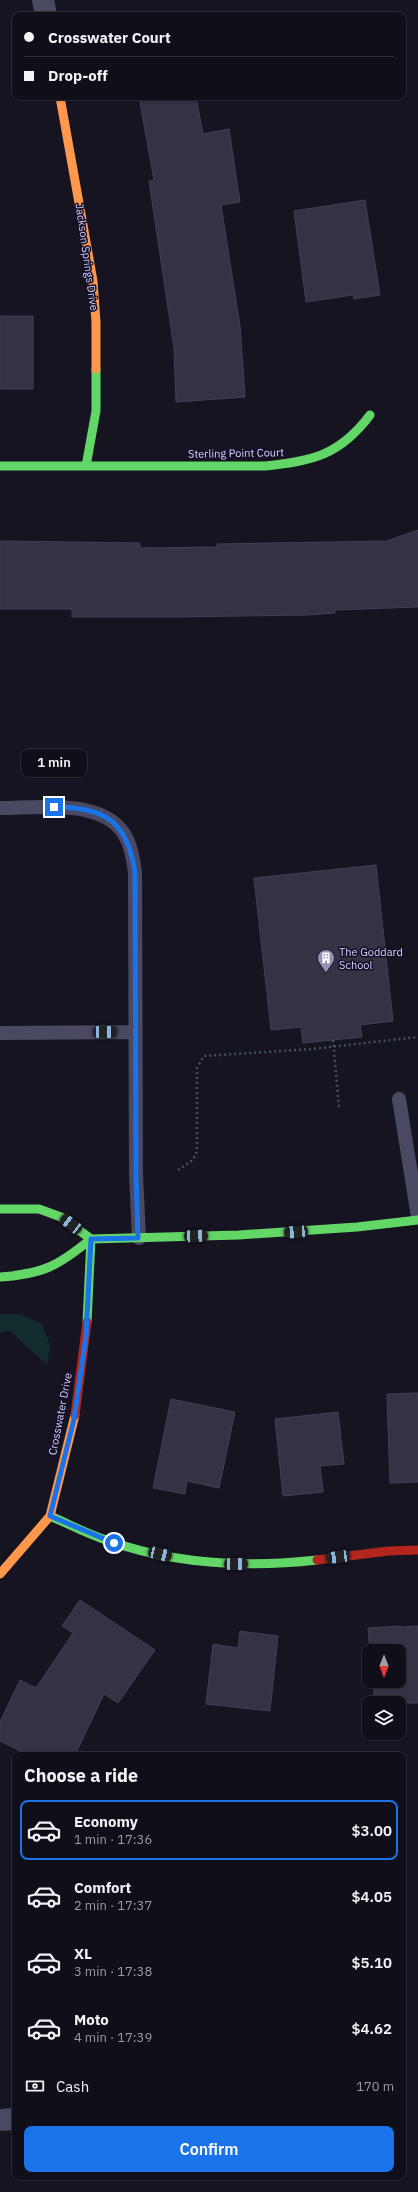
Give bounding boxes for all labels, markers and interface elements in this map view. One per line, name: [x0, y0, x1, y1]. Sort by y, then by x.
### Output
text: Crosswater Court: [48, 28, 171, 47]
text: Drop-off: [48, 66, 108, 85]
street label: Jackson Springs Drive: [73, 202, 101, 312]
street label: Sterling Point Court: [188, 445, 284, 461]
callout: 1 min: [21, 749, 87, 777]
text: 1 min: [37, 754, 71, 771]
route end: [45, 798, 63, 816]
place label: The Goddard School: [339, 945, 403, 972]
building icon: The Goddard School: [316, 948, 336, 973]
car: [93, 1026, 117, 1038]
car: [58, 1212, 84, 1236]
car: [284, 1225, 308, 1239]
car: [184, 1230, 208, 1242]
street label: Crosswater Drive: [45, 1372, 75, 1456]
route start: [105, 1534, 123, 1552]
car: [147, 1545, 173, 1563]
car: [325, 1550, 351, 1564]
car: [224, 1558, 248, 1570]
north arrow: [362, 1644, 406, 1688]
map controls: [362, 1644, 406, 1740]
button: layers: [362, 1696, 406, 1740]
text: Choose a ride: [24, 1764, 138, 1787]
icon: car: [26, 1812, 62, 1848]
text: Economy: [74, 1812, 138, 1831]
text: $3.00: [352, 1821, 392, 1840]
text: 1 min · 17:36: [74, 1831, 152, 1848]
icon: car: [26, 1878, 62, 1914]
text: Comfort: [74, 1878, 131, 1897]
text: $4.05: [352, 1887, 392, 1906]
text: 2 min · 17:37: [74, 1897, 152, 1914]
icon: car: [26, 1944, 62, 1980]
text: XL: [74, 1944, 92, 1963]
text: $5.10: [352, 1953, 392, 1972]
text: 3 min · 17:38: [74, 1963, 152, 1980]
icon: car: [26, 2010, 62, 2046]
text: Moto: [74, 2010, 109, 2029]
text: $4.62: [352, 2019, 392, 2038]
text: 4 min · 17:39: [74, 2029, 152, 2046]
icon: cash: [24, 2075, 46, 2097]
text: Cash: [56, 2077, 89, 2096]
text: 170 m: [356, 2078, 394, 2095]
button: Confirm: [24, 2126, 394, 2172]

